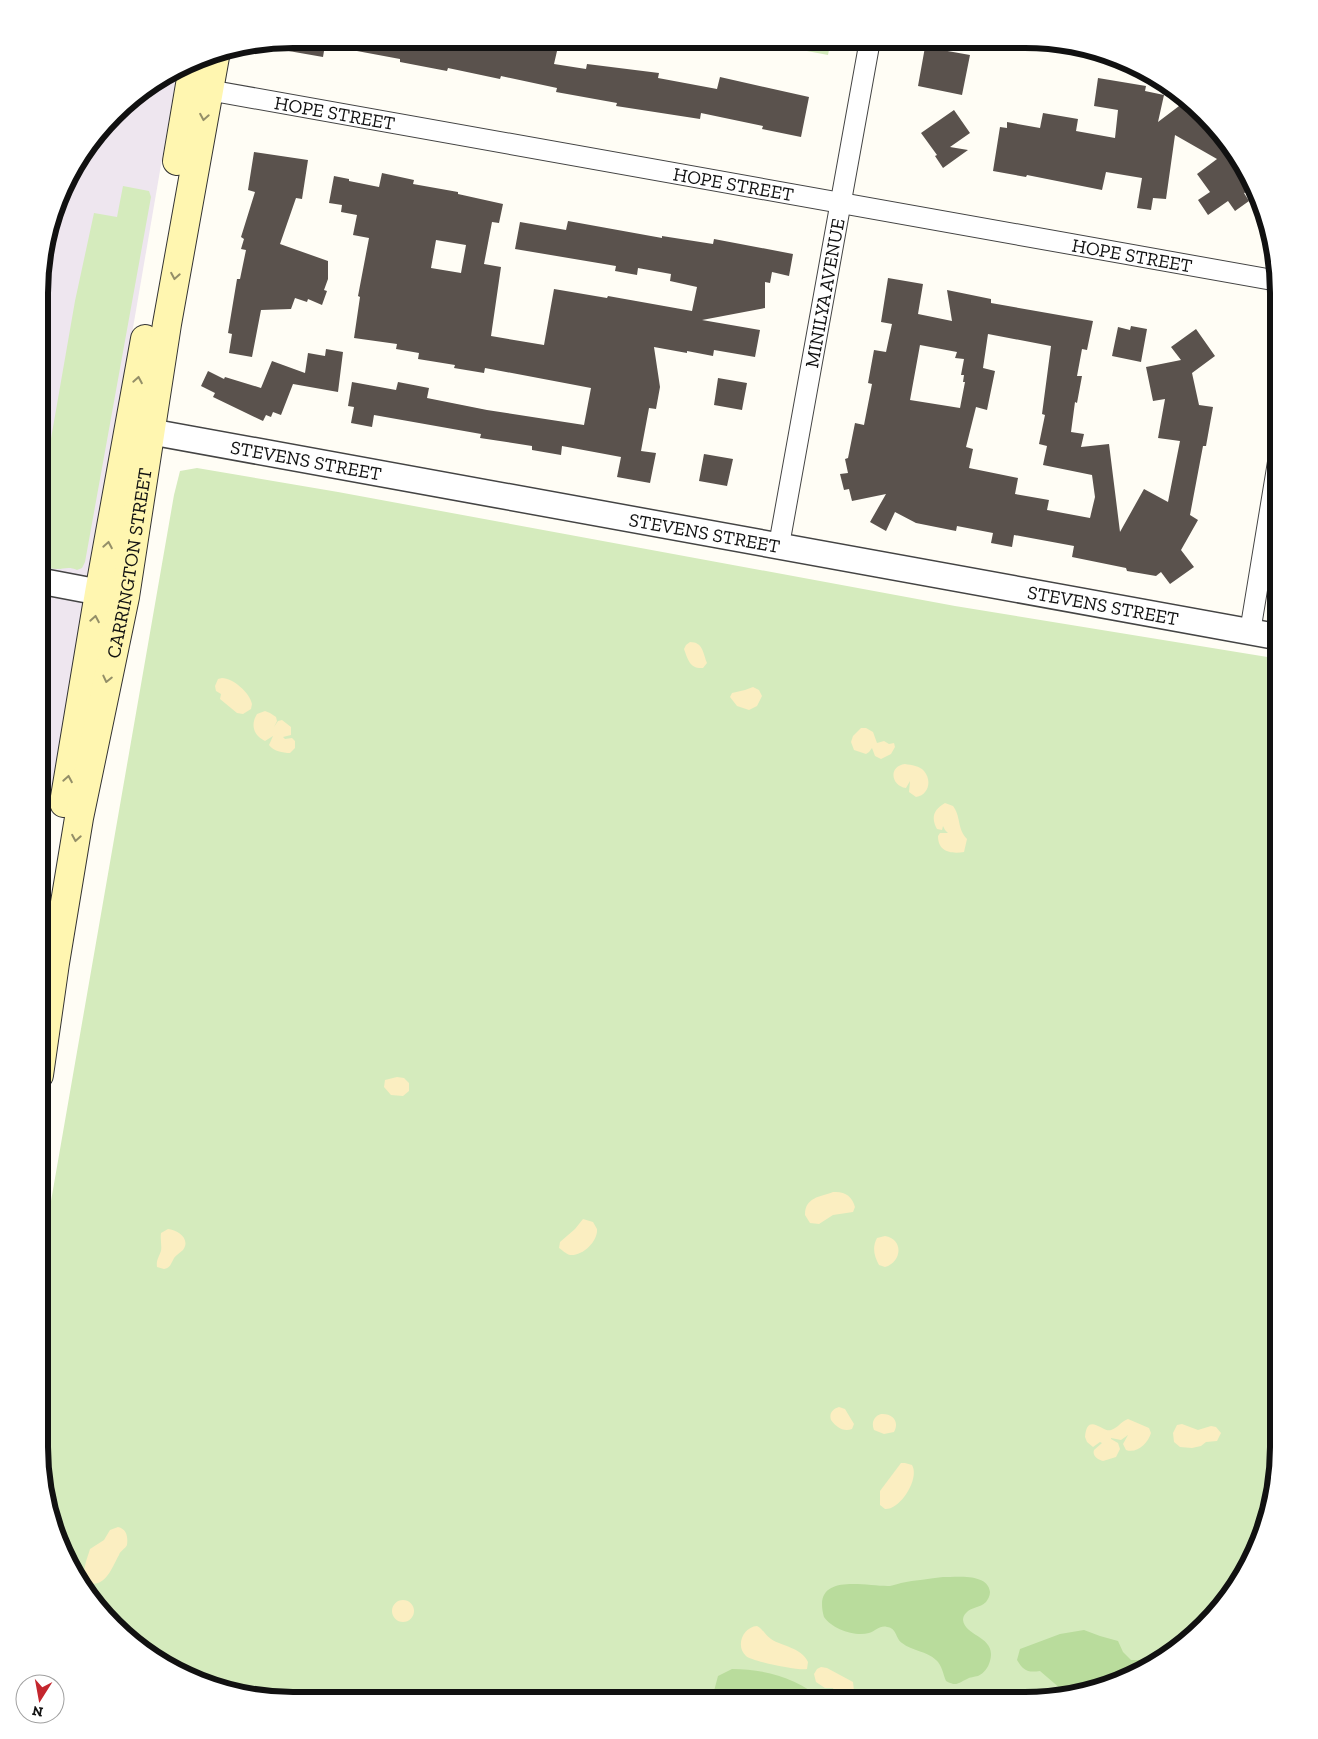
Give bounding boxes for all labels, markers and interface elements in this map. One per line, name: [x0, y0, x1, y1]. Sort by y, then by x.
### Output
street label: HOPE STREET: [273, 91, 397, 135]
one-way arrow: [200, 112, 210, 121]
street label: HOPE STREET: [672, 162, 796, 206]
street label: MINILYA AVENUE: [800, 216, 849, 370]
street label: HOPE STREET: [1070, 233, 1194, 277]
one-way arrow: [171, 272, 181, 281]
one-way arrow: [133, 375, 143, 384]
street label: STEVENS STREET: [229, 435, 384, 485]
street label: CARRINGTON STREET: [101, 466, 156, 660]
street label: STEVENS STREET: [627, 508, 782, 558]
one-way arrow: [103, 540, 113, 549]
street label: STEVENS STREET: [1026, 580, 1181, 630]
one-way arrow: [89, 615, 99, 624]
one-way arrow: [102, 675, 113, 684]
one-way arrow: [62, 775, 72, 784]
one-way arrow: [71, 834, 81, 843]
north arrow: [15, 1674, 65, 1724]
text: N: [30, 1702, 44, 1721]

